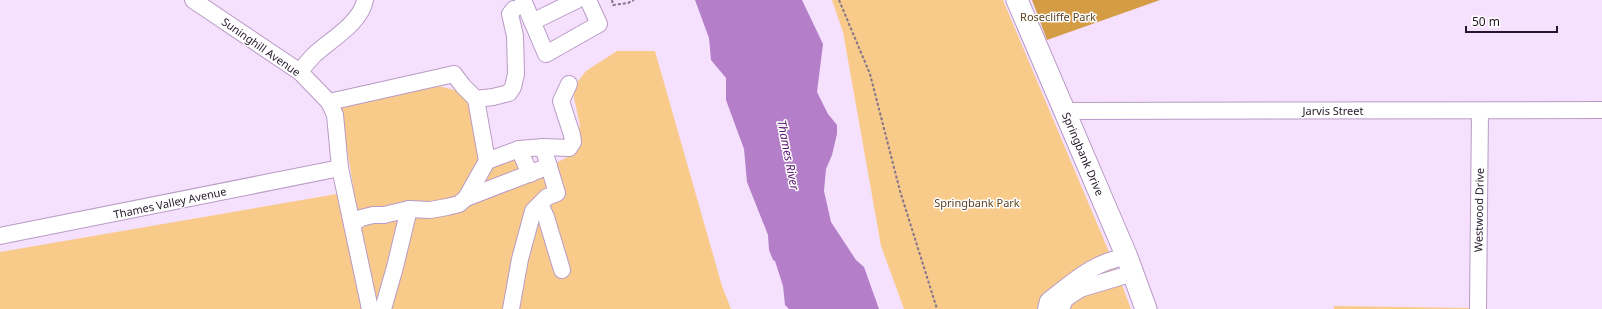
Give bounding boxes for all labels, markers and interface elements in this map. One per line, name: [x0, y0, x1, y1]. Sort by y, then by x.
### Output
scale bar: [1466, 8, 1557, 34]
park label: Rosecliffe Park: [1020, 9, 1096, 24]
text: 50 m: [1472, 13, 1500, 30]
street label: Suninghill Avenue: [219, 14, 304, 79]
street label: Jarvis Street: [1302, 103, 1364, 118]
street label: Springbank Drive: [1059, 110, 1108, 198]
water label: Thames River: [773, 118, 804, 193]
street label: Westwood Drive: [1470, 168, 1487, 252]
street label: Thames Valley Avenue: [112, 183, 228, 222]
park label: Springbank Park: [934, 195, 1020, 210]

